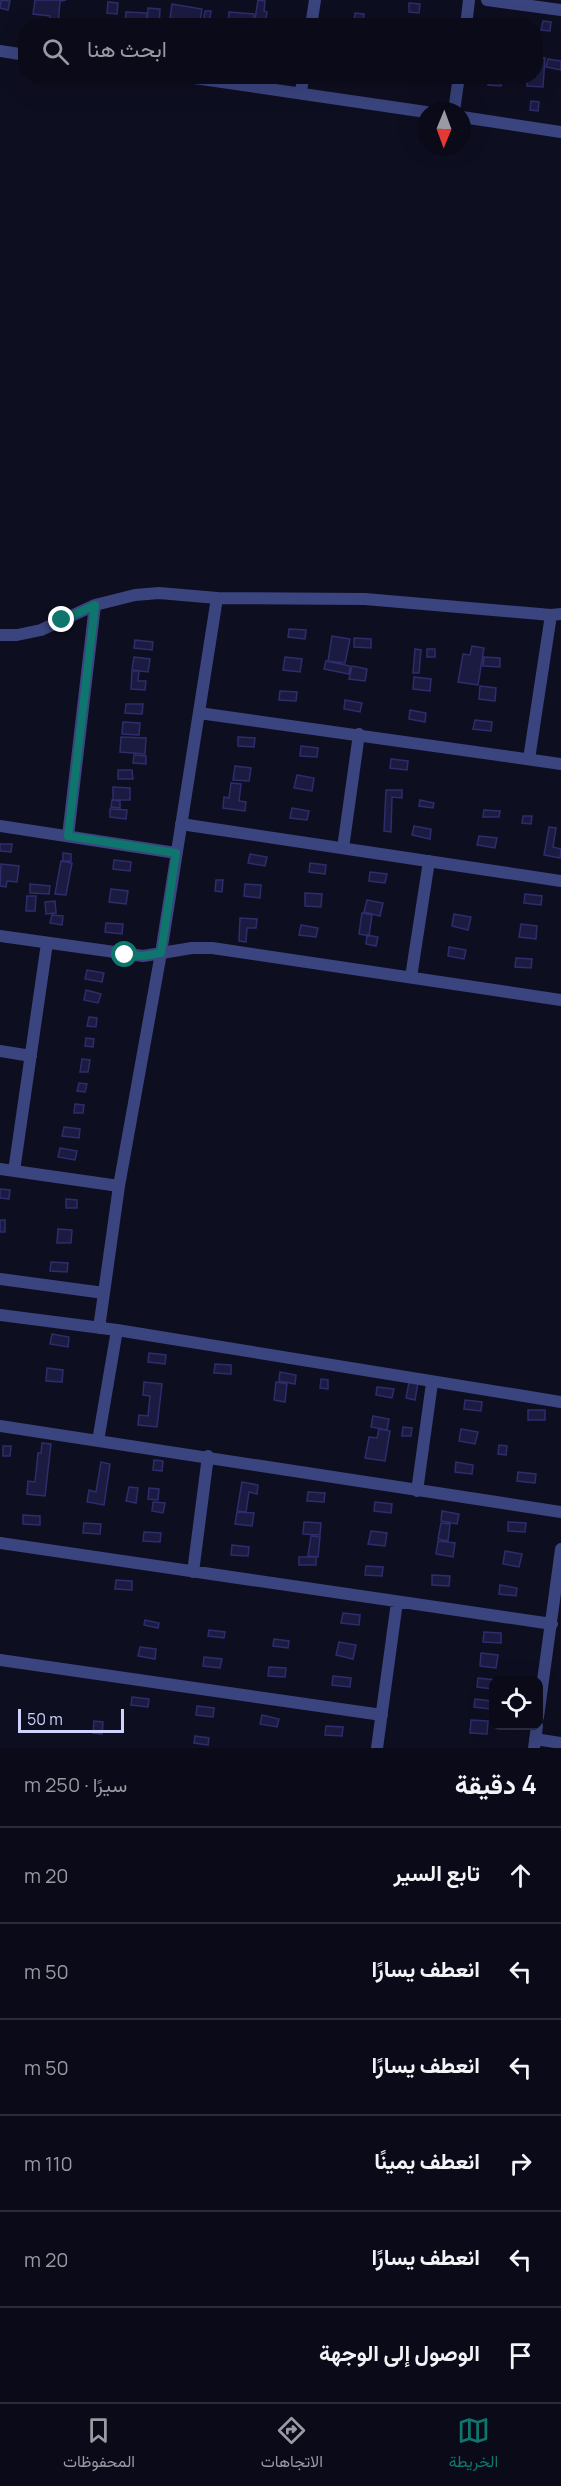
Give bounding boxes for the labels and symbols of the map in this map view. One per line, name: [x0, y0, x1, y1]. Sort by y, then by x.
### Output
north arrow: [417, 102, 471, 156]
route end: [48, 606, 74, 632]
route start: [111, 941, 137, 967]
scale bar: [18, 1706, 124, 1734]

